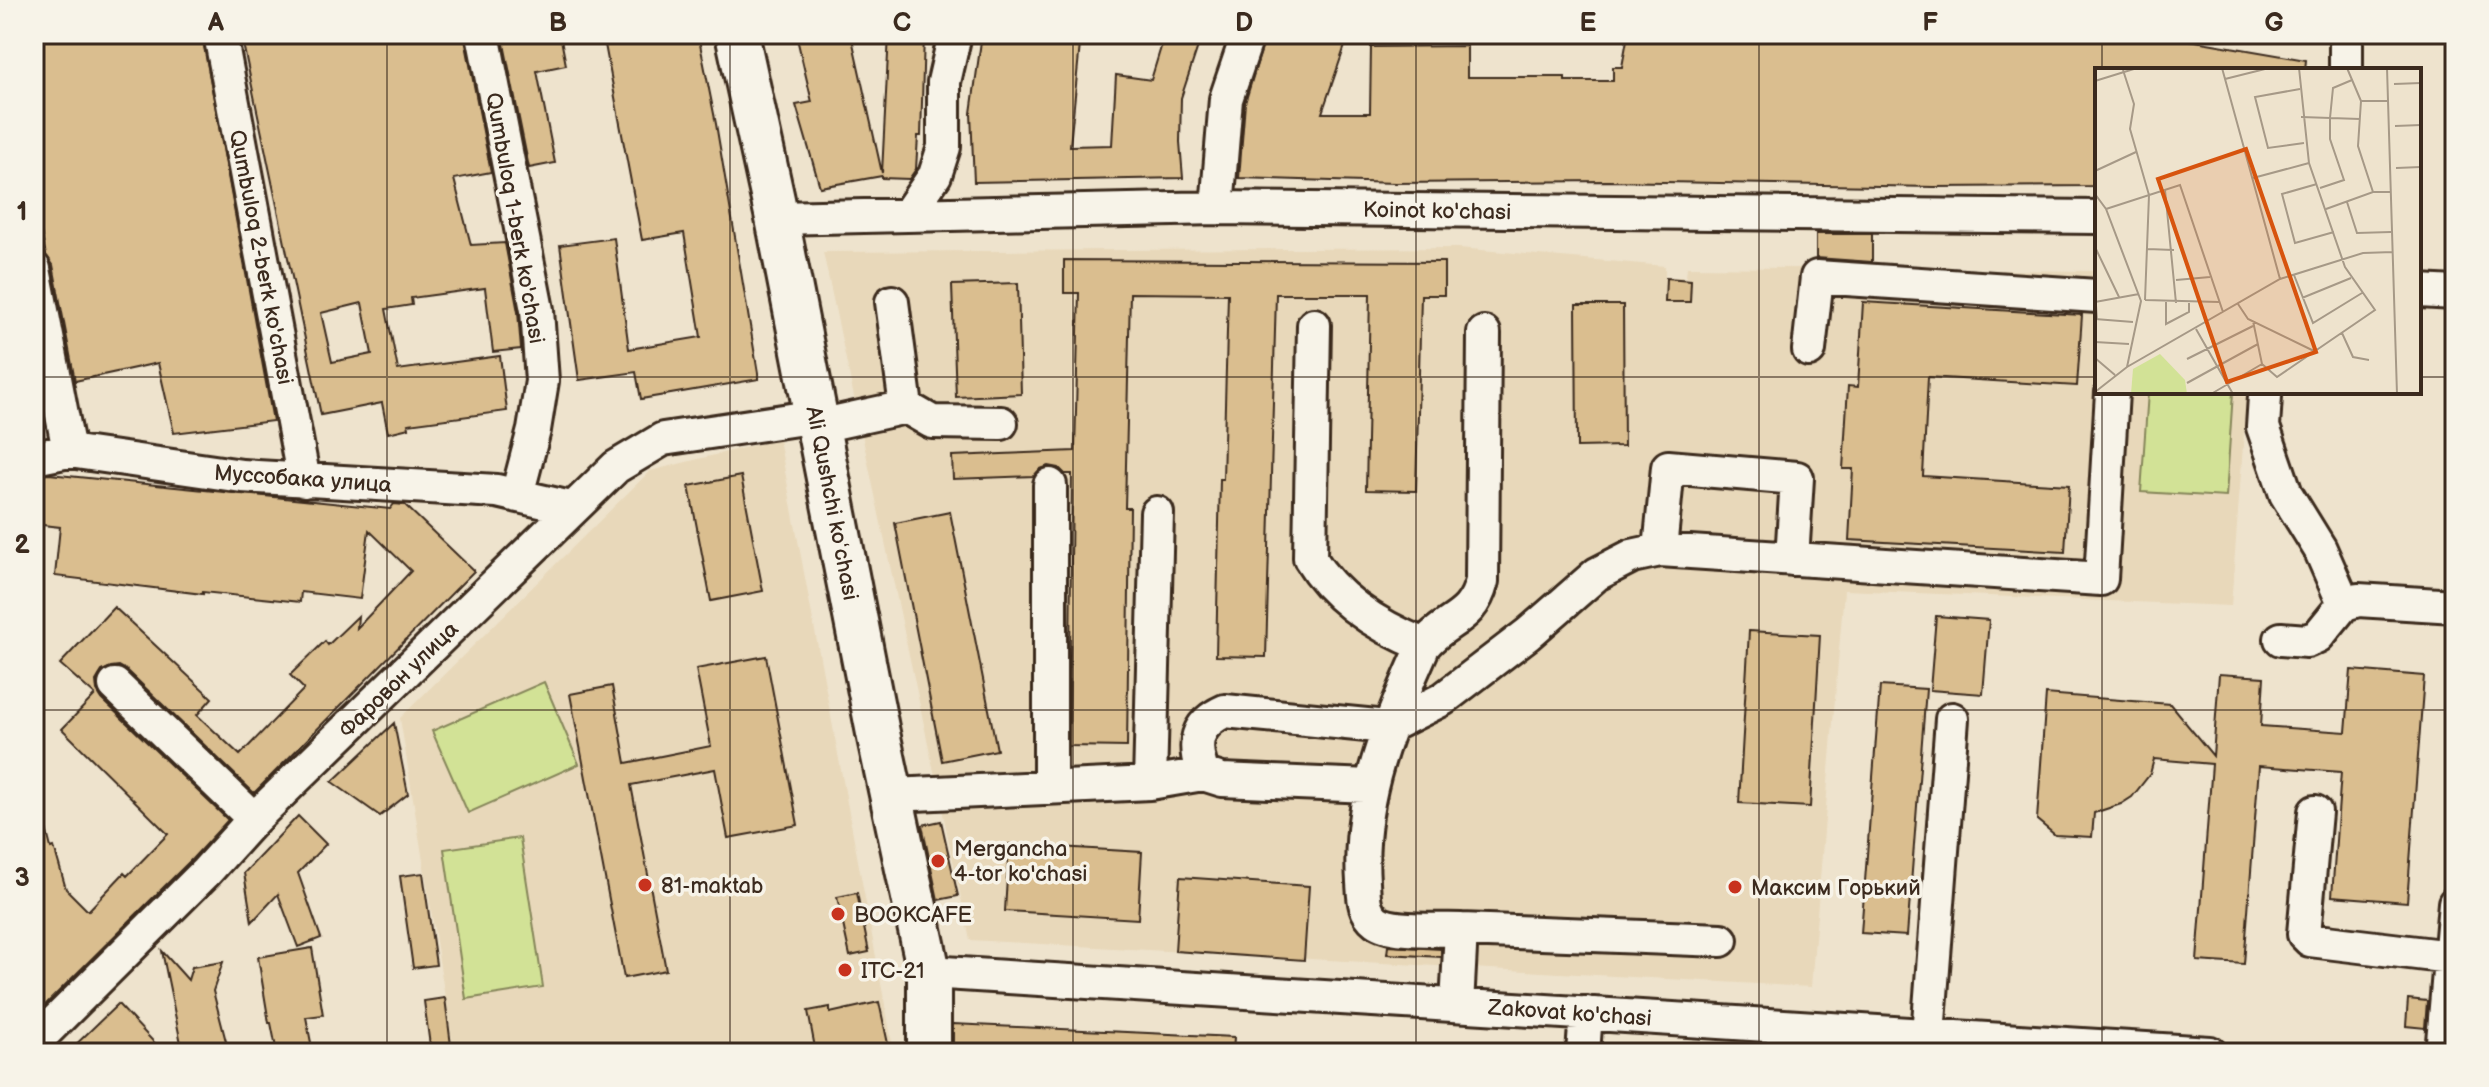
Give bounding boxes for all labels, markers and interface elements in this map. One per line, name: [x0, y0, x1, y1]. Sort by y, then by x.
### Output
text: A: [207, 8, 224, 39]
text: B: [549, 8, 567, 39]
text: C: [893, 8, 911, 39]
text: D: [1235, 8, 1253, 39]
text: E: [1580, 8, 1597, 39]
text: F: [1922, 8, 1938, 39]
text: G: [2264, 8, 2284, 39]
inset map: [2095, 68, 2421, 394]
street label: Qumbuloq 1-berk ko'chasi: [479, 91, 550, 346]
street label: Qumbuloq 2-berk ko'chasi: [223, 128, 298, 387]
text: 1: [17, 197, 27, 228]
street label: Koinot ko'chasi: [1363, 197, 1511, 226]
street label: Ali Qushchi koʻchasi: [799, 404, 864, 603]
street label: Муссобака улица: [213, 460, 393, 499]
text: 2: [14, 530, 30, 561]
street label: Фаровон улица: [333, 616, 465, 744]
place label: Mergancha 4-tor ko'chasi: [954, 836, 1087, 888]
marker: Mergancha 4-tor ko'chasi: [929, 852, 947, 870]
text: 3: [14, 863, 30, 894]
place label: 81-maktab: [661, 873, 763, 900]
place label: Максим Горький: [1751, 875, 1921, 902]
marker: 81-maktab: [636, 876, 654, 894]
marker: Максим Горький: [1726, 878, 1744, 896]
place label: BOOKCAFE: [854, 902, 972, 929]
marker: BOOKCAFE: [829, 905, 847, 923]
place label: ITC-21: [861, 958, 925, 985]
marker: ITC-21: [836, 961, 854, 979]
street label: Zakovat ko'chasi: [1486, 994, 1652, 1033]

